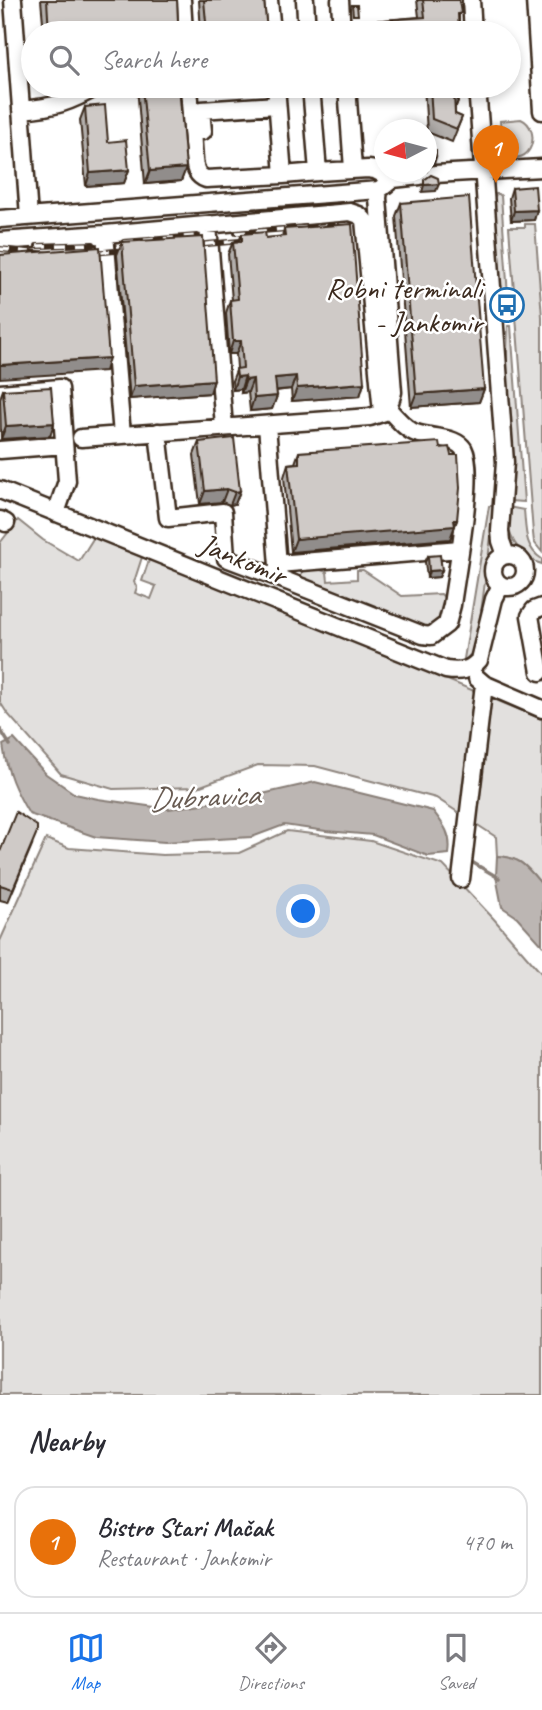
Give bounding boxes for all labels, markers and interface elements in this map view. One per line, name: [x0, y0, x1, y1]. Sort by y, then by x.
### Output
search box: [21, 21, 521, 98]
icon: search: [45, 41, 83, 79]
text: Search here: [101, 43, 207, 76]
north arrow: [374, 119, 437, 182]
pin: 1: [473, 125, 519, 183]
place label: Robni terminali - Jankomir: [326, 269, 485, 341]
bus stop icon: Robni terminali - Jankomir: [488, 286, 526, 324]
street label: Jankomir: [192, 524, 295, 595]
water label: Dubravica: [148, 773, 263, 820]
your location: [286, 894, 320, 928]
text: Nearby: [28, 1422, 104, 1460]
text: Bistro Stari Mačak: [97, 1511, 273, 1544]
text: 1: [48, 1528, 58, 1557]
text: 470 m: [463, 1528, 512, 1557]
text: Restaurant · Jankomir: [97, 1544, 271, 1573]
tab: Map: [67, 1629, 105, 1695]
tab: Directions: [238, 1629, 304, 1695]
tab: Saved: [437, 1629, 475, 1695]

